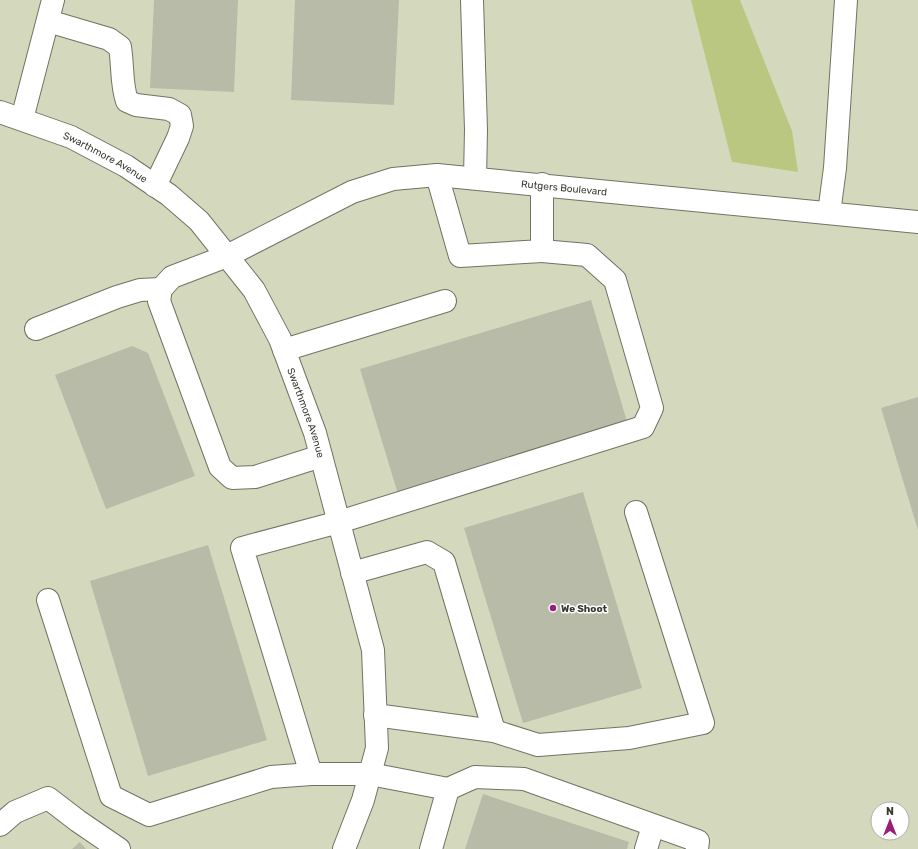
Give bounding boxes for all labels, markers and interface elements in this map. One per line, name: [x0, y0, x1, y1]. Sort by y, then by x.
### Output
street label: Swarthmore Avenue: [61, 130, 150, 186]
street label: Rutgers Boulevard: [520, 178, 608, 199]
street label: Swarthmore Avenue: [284, 366, 326, 460]
marker: We Shoot: [548, 603, 558, 613]
place label: We Shoot: [561, 603, 608, 615]
north arrow: [870, 801, 910, 841]
text: N: [886, 805, 894, 818]

